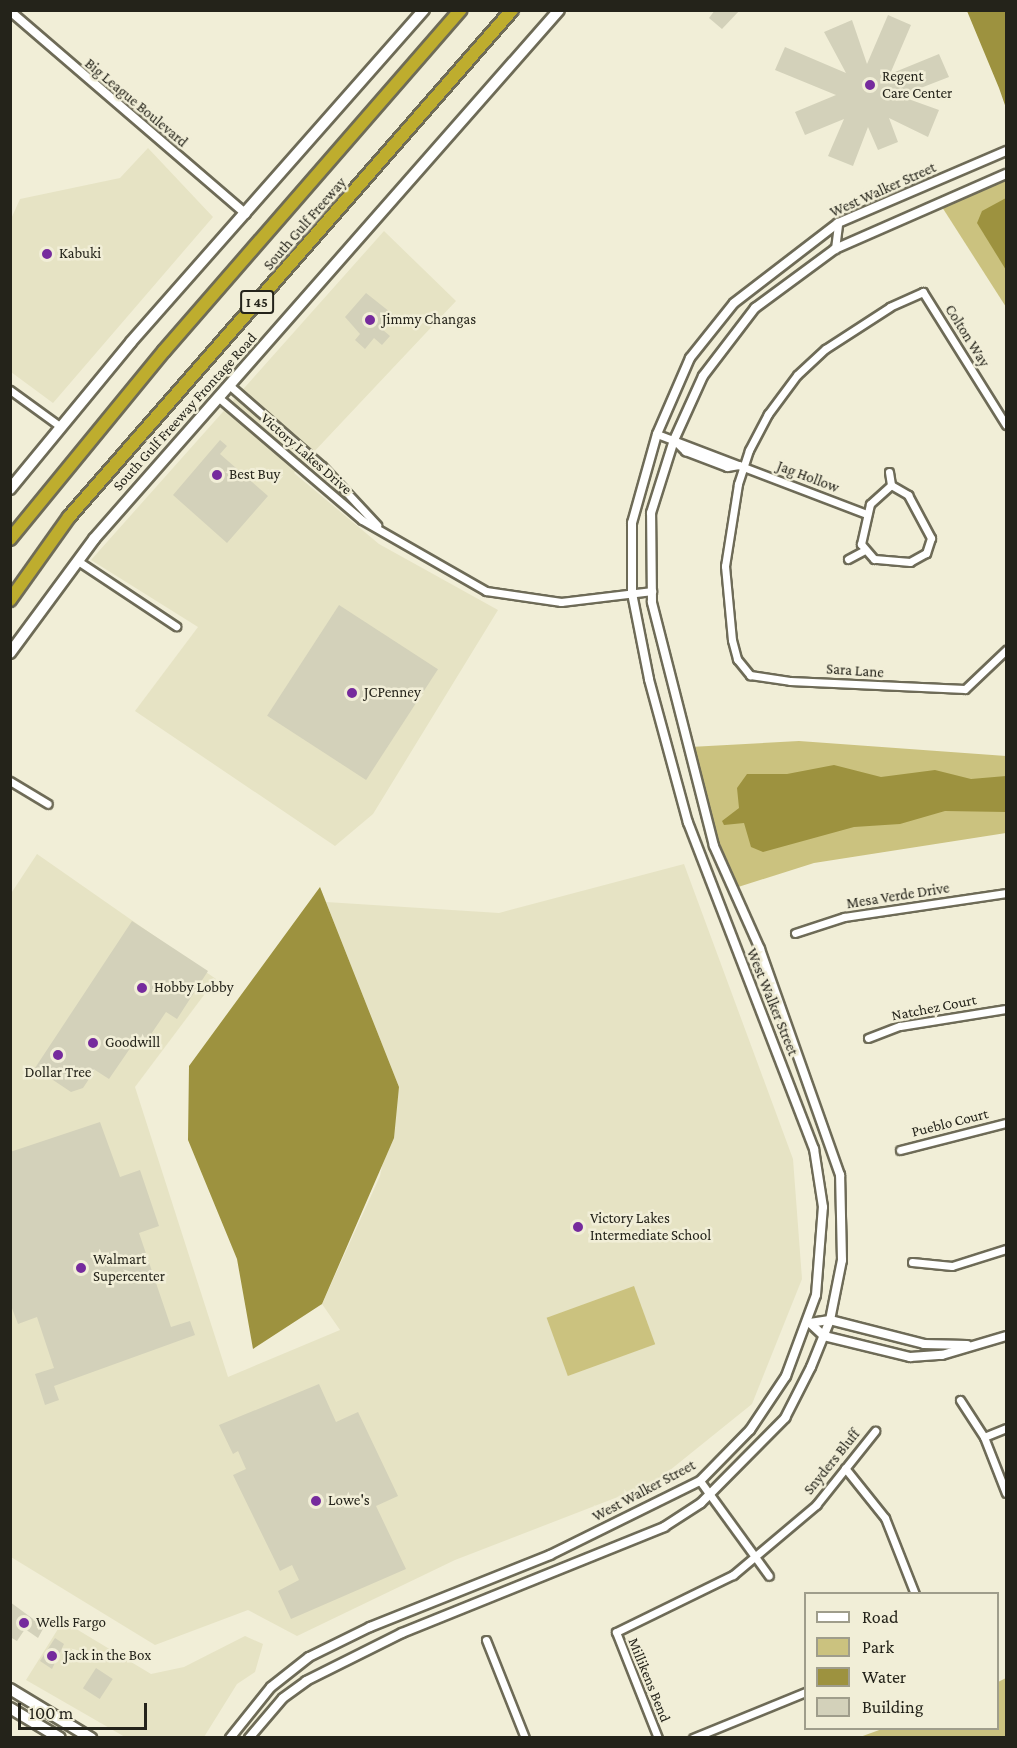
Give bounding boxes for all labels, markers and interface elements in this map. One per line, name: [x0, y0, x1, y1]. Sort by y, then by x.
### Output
street label: Big League Boulevard: [81, 55, 191, 151]
place label: Regent Care Center: [882, 67, 952, 102]
marker: Regent Care Center: [863, 78, 877, 92]
street label: West Walker Street: [827, 159, 939, 221]
street label: South Gulf Freeway: [260, 174, 350, 274]
place label: Kabuki: [59, 245, 101, 263]
marker: Kabuki: [40, 247, 54, 261]
road number: I 45: [239, 291, 275, 313]
street label: Colton Way: [941, 301, 993, 371]
place label: Jimmy Changas: [382, 311, 476, 329]
marker: Jimmy Changas: [363, 313, 377, 327]
street label: South Gulf Freeway Frontage Road: [109, 329, 261, 495]
street label: Victory Lakes Drive: [257, 409, 355, 499]
street label: Jag Hollow: [774, 457, 842, 497]
place label: Best Buy: [229, 466, 281, 484]
marker: Best Buy: [210, 468, 224, 482]
street label: Sara Lane: [826, 660, 884, 682]
place label: JCPenney: [364, 684, 421, 702]
marker: JCPenney: [345, 686, 359, 700]
street label: Mesa Verde Drive: [845, 879, 951, 913]
street label: West Walker Street: [742, 946, 802, 1058]
place label: Hobby Lobby: [154, 979, 234, 997]
marker: Hobby Lobby: [135, 981, 149, 995]
street label: Natchez Court: [890, 991, 978, 1025]
place label: Goodwill: [105, 1034, 160, 1052]
marker: Goodwill: [86, 1036, 100, 1050]
marker: Dollar Tree: [51, 1048, 65, 1062]
place label: Dollar Tree: [25, 1064, 91, 1082]
street label: Pueblo Court: [910, 1105, 990, 1141]
place label: Victory Lakes Intermediate School: [590, 1209, 711, 1244]
marker: Victory Lakes Intermediate School: [571, 1220, 585, 1234]
place label: Walmart Supercenter: [93, 1250, 165, 1285]
marker: Walmart Supercenter: [74, 1261, 88, 1275]
street label: Snyders Bluff: [800, 1426, 864, 1498]
street label: West Walker Street: [589, 1456, 699, 1526]
place label: Lowe's: [328, 1492, 370, 1510]
marker: Lowe's: [309, 1494, 323, 1508]
legend: [804, 1592, 999, 1730]
text: Road: [862, 1607, 899, 1627]
place label: Wells Fargo: [36, 1614, 106, 1632]
marker: Wells Fargo: [17, 1616, 31, 1630]
street label: Millikens Bend: [624, 1635, 674, 1725]
text: Park: [862, 1637, 894, 1657]
place label: Jack in the Box: [64, 1647, 151, 1665]
marker: Jack in the Box: [45, 1649, 59, 1663]
text: Water: [862, 1667, 906, 1687]
scale bar: [21, 1691, 150, 1729]
text: Building: [862, 1697, 923, 1717]
text: 100 m: [29, 1703, 73, 1723]

